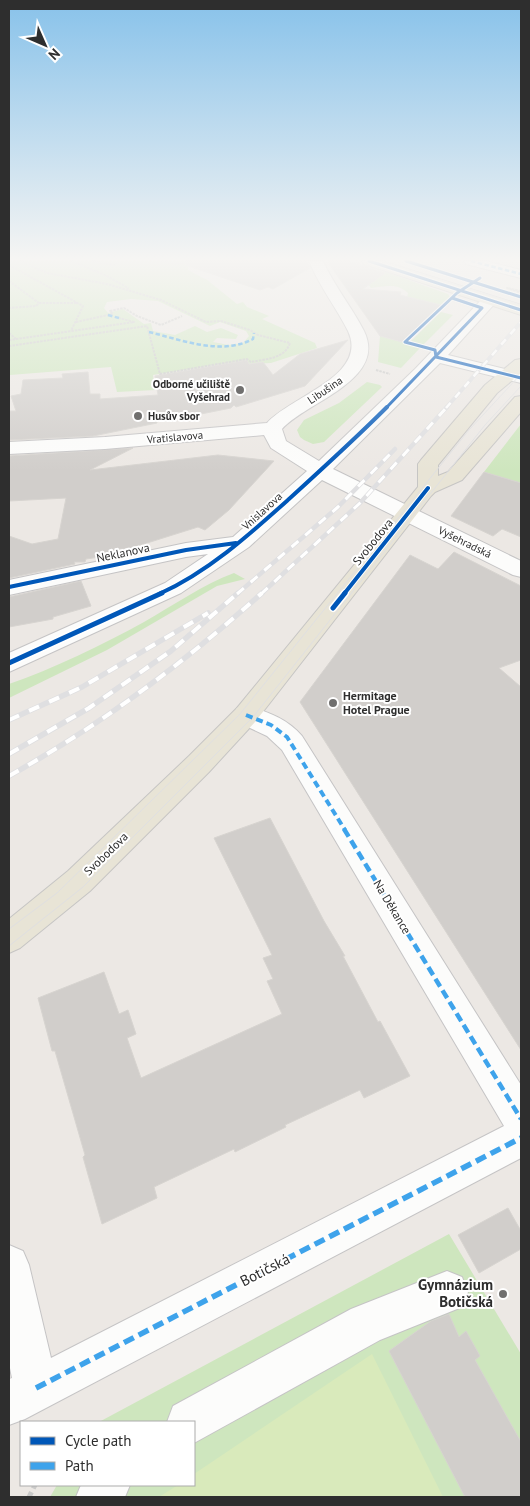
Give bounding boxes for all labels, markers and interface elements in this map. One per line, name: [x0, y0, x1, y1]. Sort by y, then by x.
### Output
north arrow: [20, 20, 70, 70]
text: N: [45, 45, 64, 64]
street label: Libušina: [305, 373, 345, 407]
place label: Odborné učiliště Vyšehrad: [153, 377, 230, 404]
marker: Odborné učiliště Vyšehrad: [234, 384, 246, 396]
place label: Husův sbor: [148, 409, 200, 423]
marker: Husův sbor: [132, 410, 144, 422]
street label: Vratislavova: [145, 428, 204, 447]
street label: Vnislavova: [238, 489, 285, 533]
street label: Svobodova: [349, 515, 396, 568]
street label: Vyšehradská: [435, 523, 494, 561]
street label: Neklanova: [95, 540, 151, 565]
place label: Hermitage Hotel Prague: [343, 688, 410, 717]
marker: Hermitage Hotel Prague: [327, 697, 339, 709]
street label: Svobodova: [80, 829, 131, 878]
street label: Na Děkance: [370, 877, 414, 937]
street label: Botičská: [237, 1249, 293, 1290]
place label: Gymnázium Botičská: [418, 1275, 493, 1311]
marker: Gymnázium Botičská: [497, 1288, 509, 1300]
legend: [20, 1421, 195, 1486]
text: Cycle path: [65, 1431, 131, 1450]
text: Path: [65, 1456, 94, 1475]

